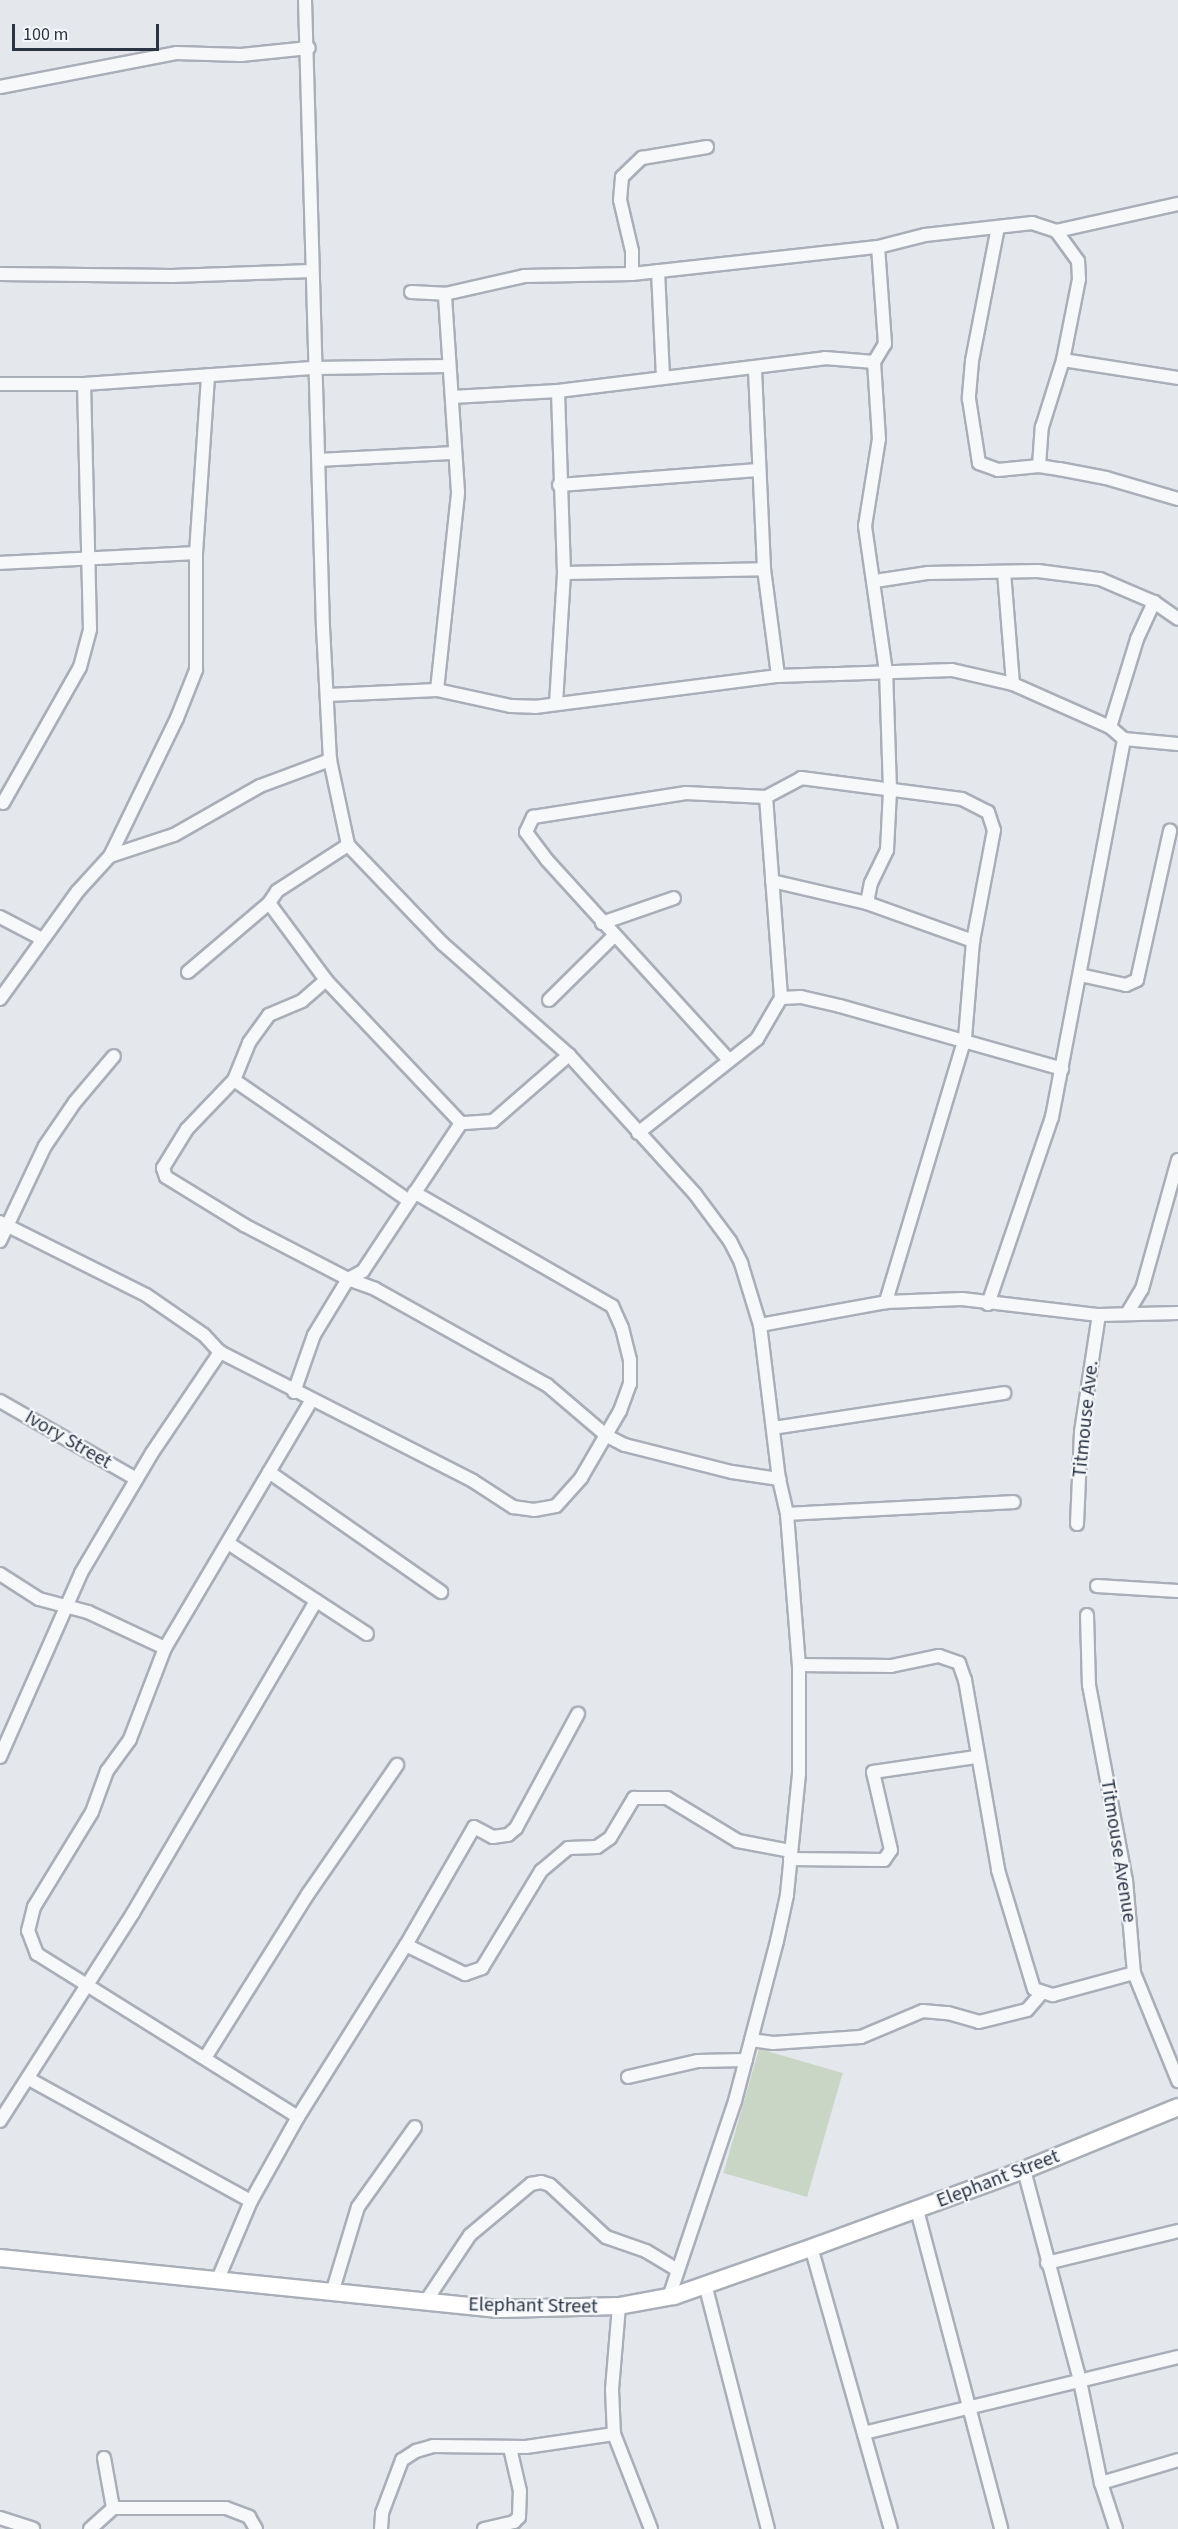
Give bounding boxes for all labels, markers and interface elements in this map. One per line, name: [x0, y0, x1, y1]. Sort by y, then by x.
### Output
scale bar: [15, 12, 162, 50]
text: 100 m: [23, 22, 68, 47]
street label: Titmouse Ave.: [1068, 1359, 1104, 1479]
street label: Ivory Street: [20, 1406, 116, 1474]
street label: Titmouse Avenue: [1095, 1778, 1141, 1924]
street label: Elephant Street: [933, 2145, 1063, 2213]
street label: Elephant Street: [468, 2293, 598, 2319]

